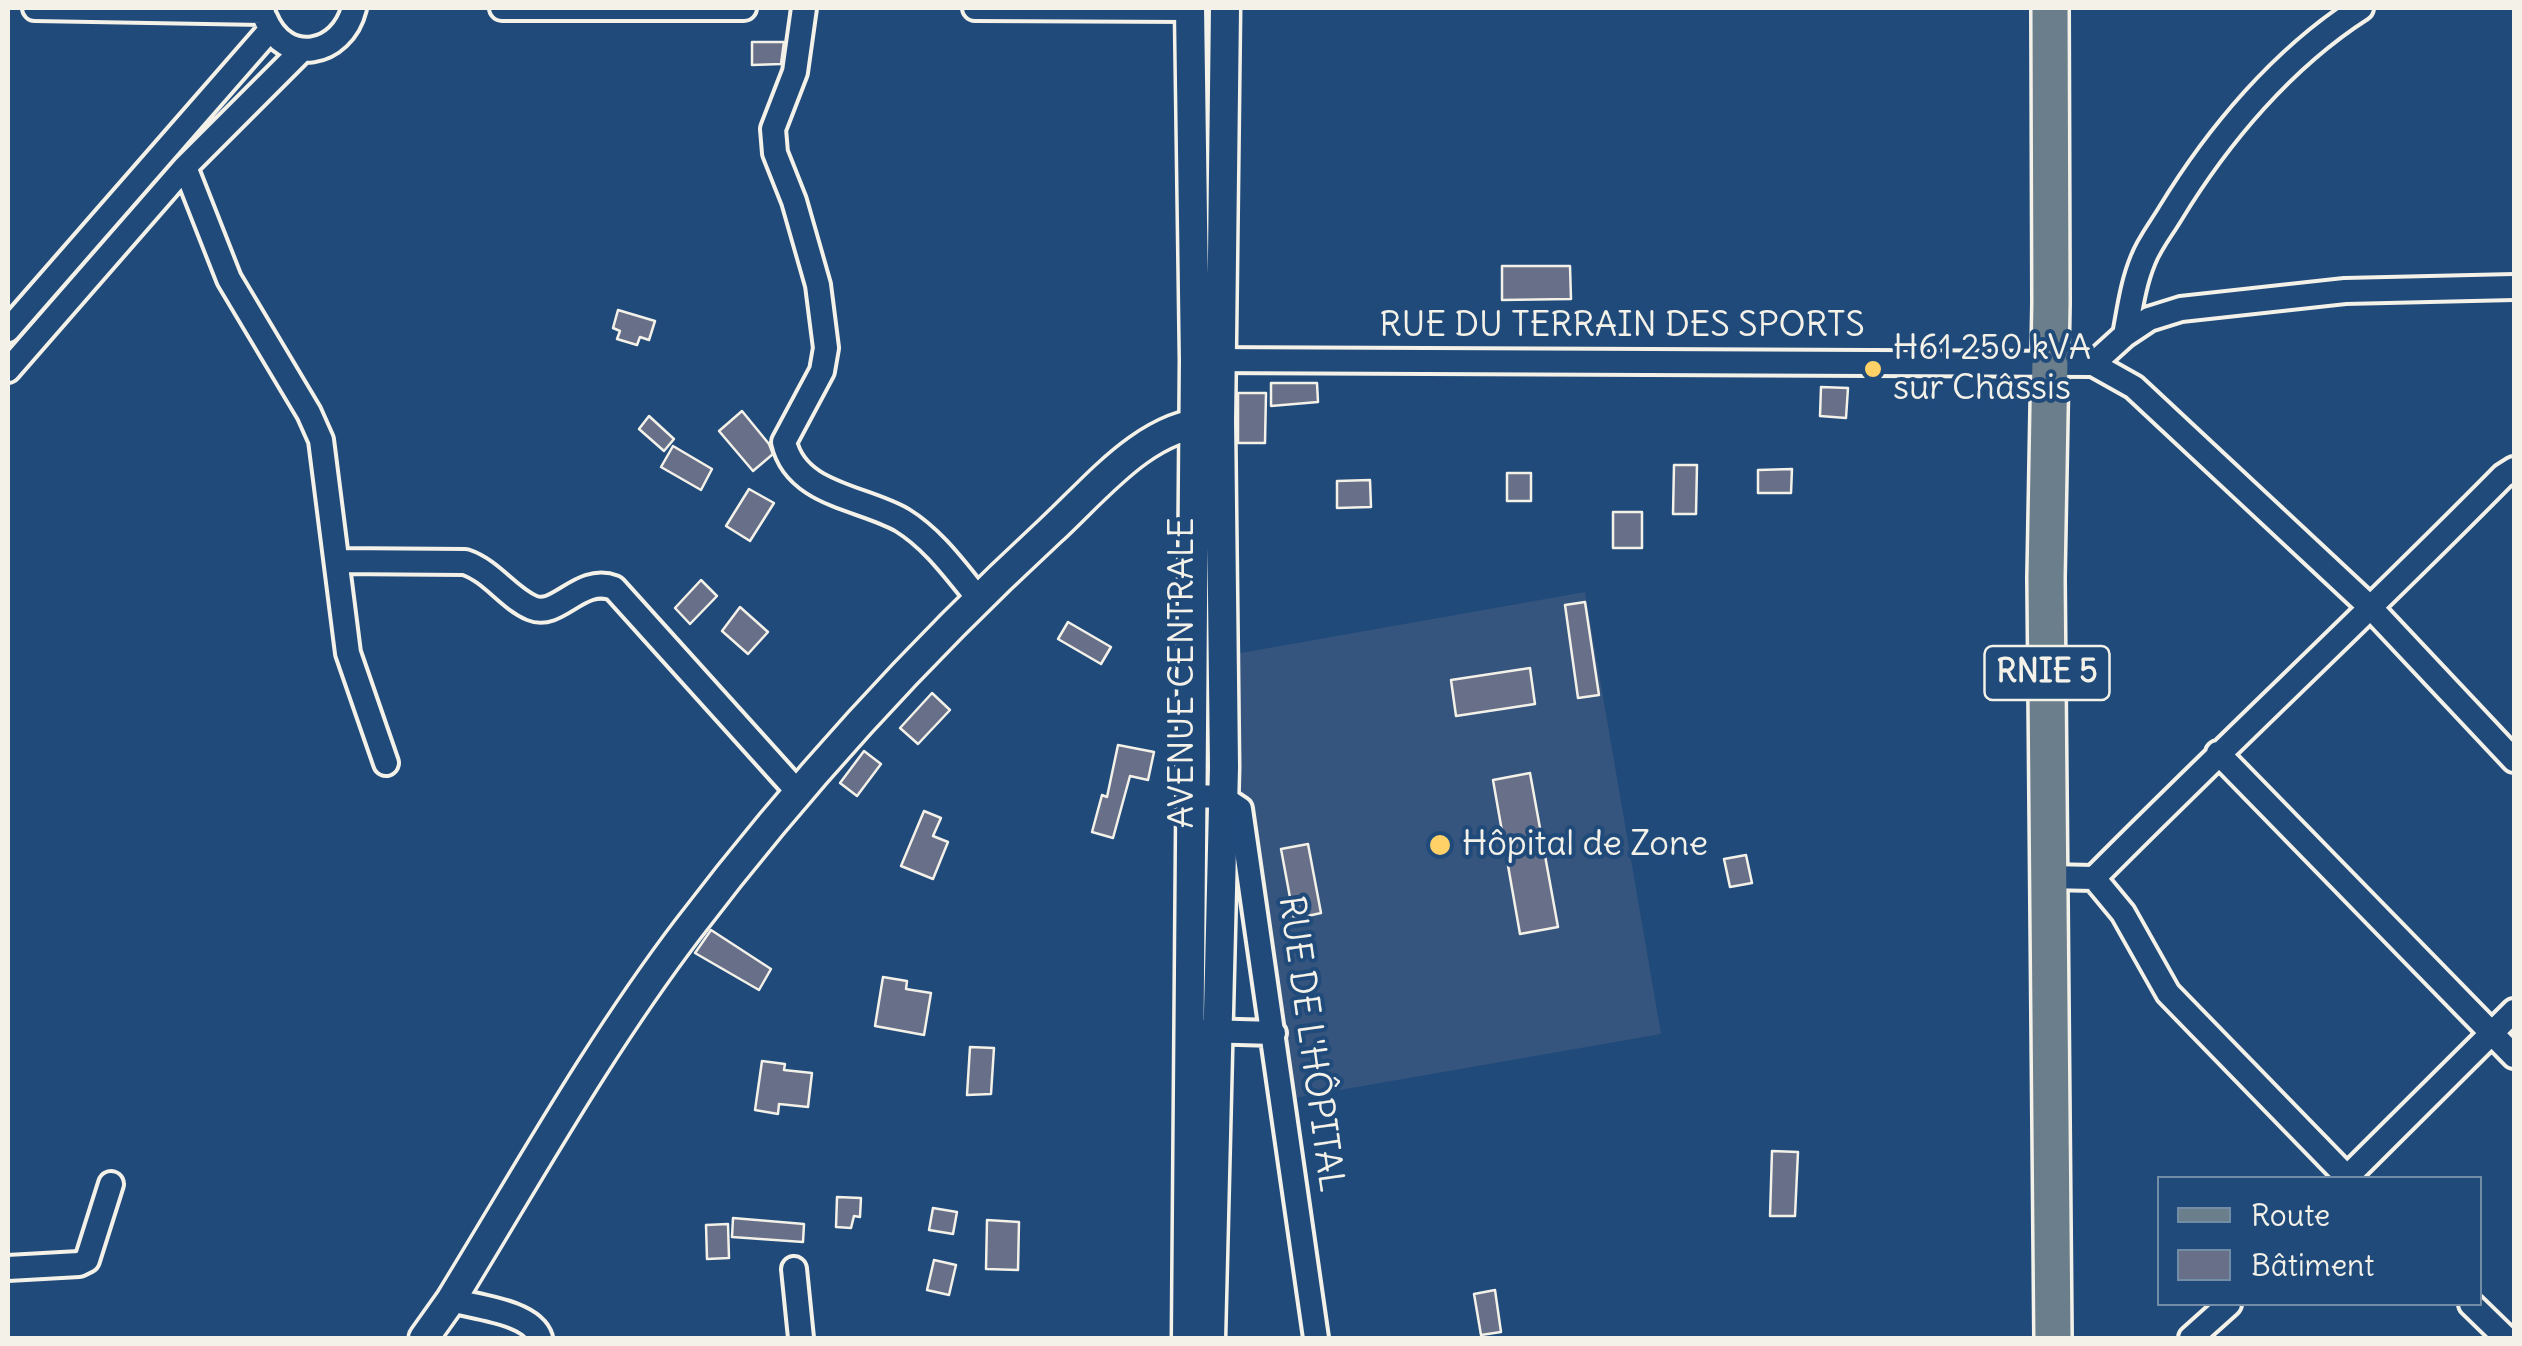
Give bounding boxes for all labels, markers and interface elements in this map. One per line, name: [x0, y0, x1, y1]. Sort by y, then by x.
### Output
street label: RUE DU TERRAIN DES SPORTS: [1379, 305, 1865, 347]
place label: H61 250 kVA sur Châssis: [1893, 328, 2091, 410]
marker: H61 250 kVA sur Châssis: [1862, 358, 1884, 380]
street label: AVENUE CENTRALE: [1162, 518, 1204, 828]
road number: RNIE 5: [1984, 646, 2110, 700]
place label: Hôpital de Zone: [1462, 824, 1708, 866]
marker: Hôpital de Zone: [1427, 832, 1453, 858]
street label: RUE DE L'HÔPITAL: [1268, 893, 1352, 1195]
legend: [2157, 1176, 2482, 1306]
text: Route: [2251, 1196, 2330, 1234]
text: Bâtiment: [2251, 1246, 2374, 1284]

